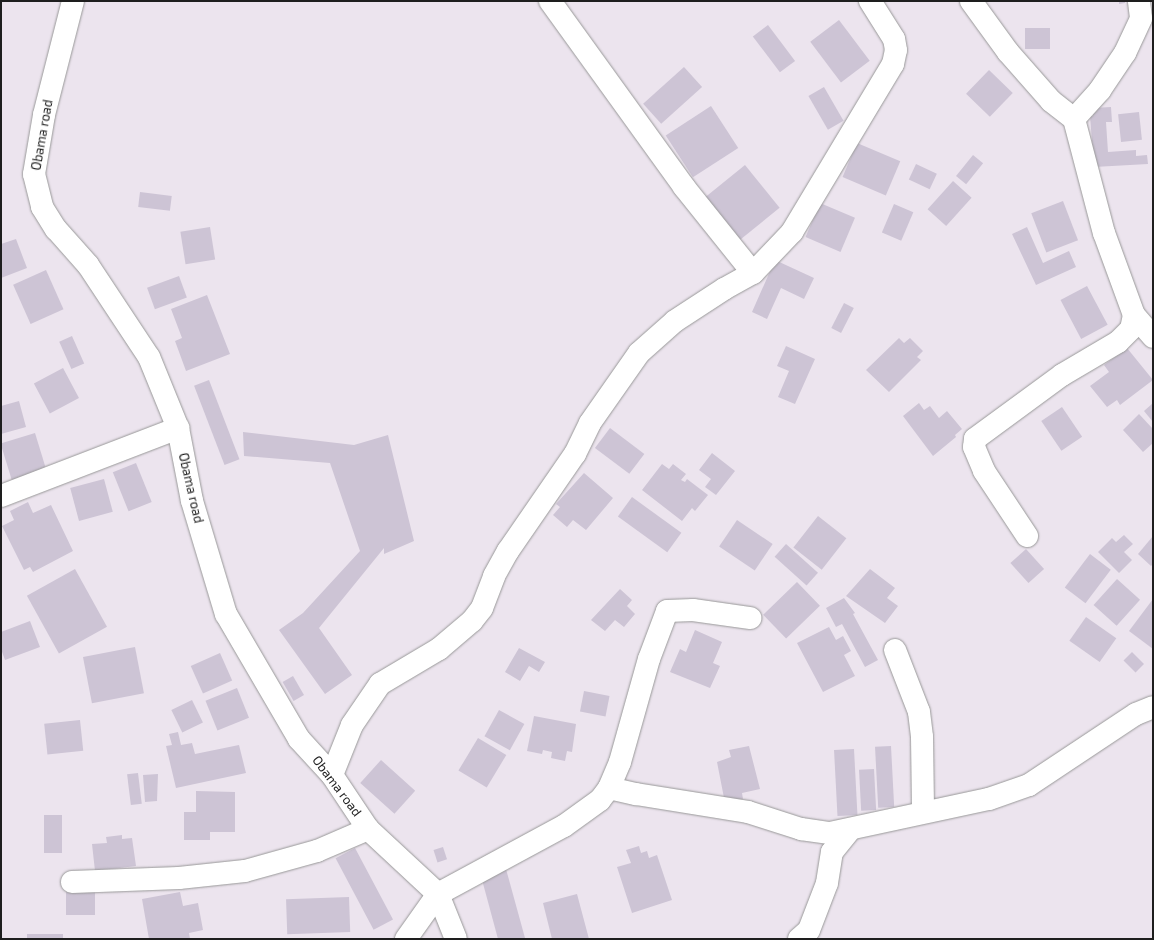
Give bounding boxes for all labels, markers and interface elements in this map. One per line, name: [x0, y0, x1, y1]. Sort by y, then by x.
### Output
street label: Obama road: [28, 98, 56, 172]
street label: Obama road: [175, 451, 207, 525]
street label: Obama road: [309, 753, 365, 819]

